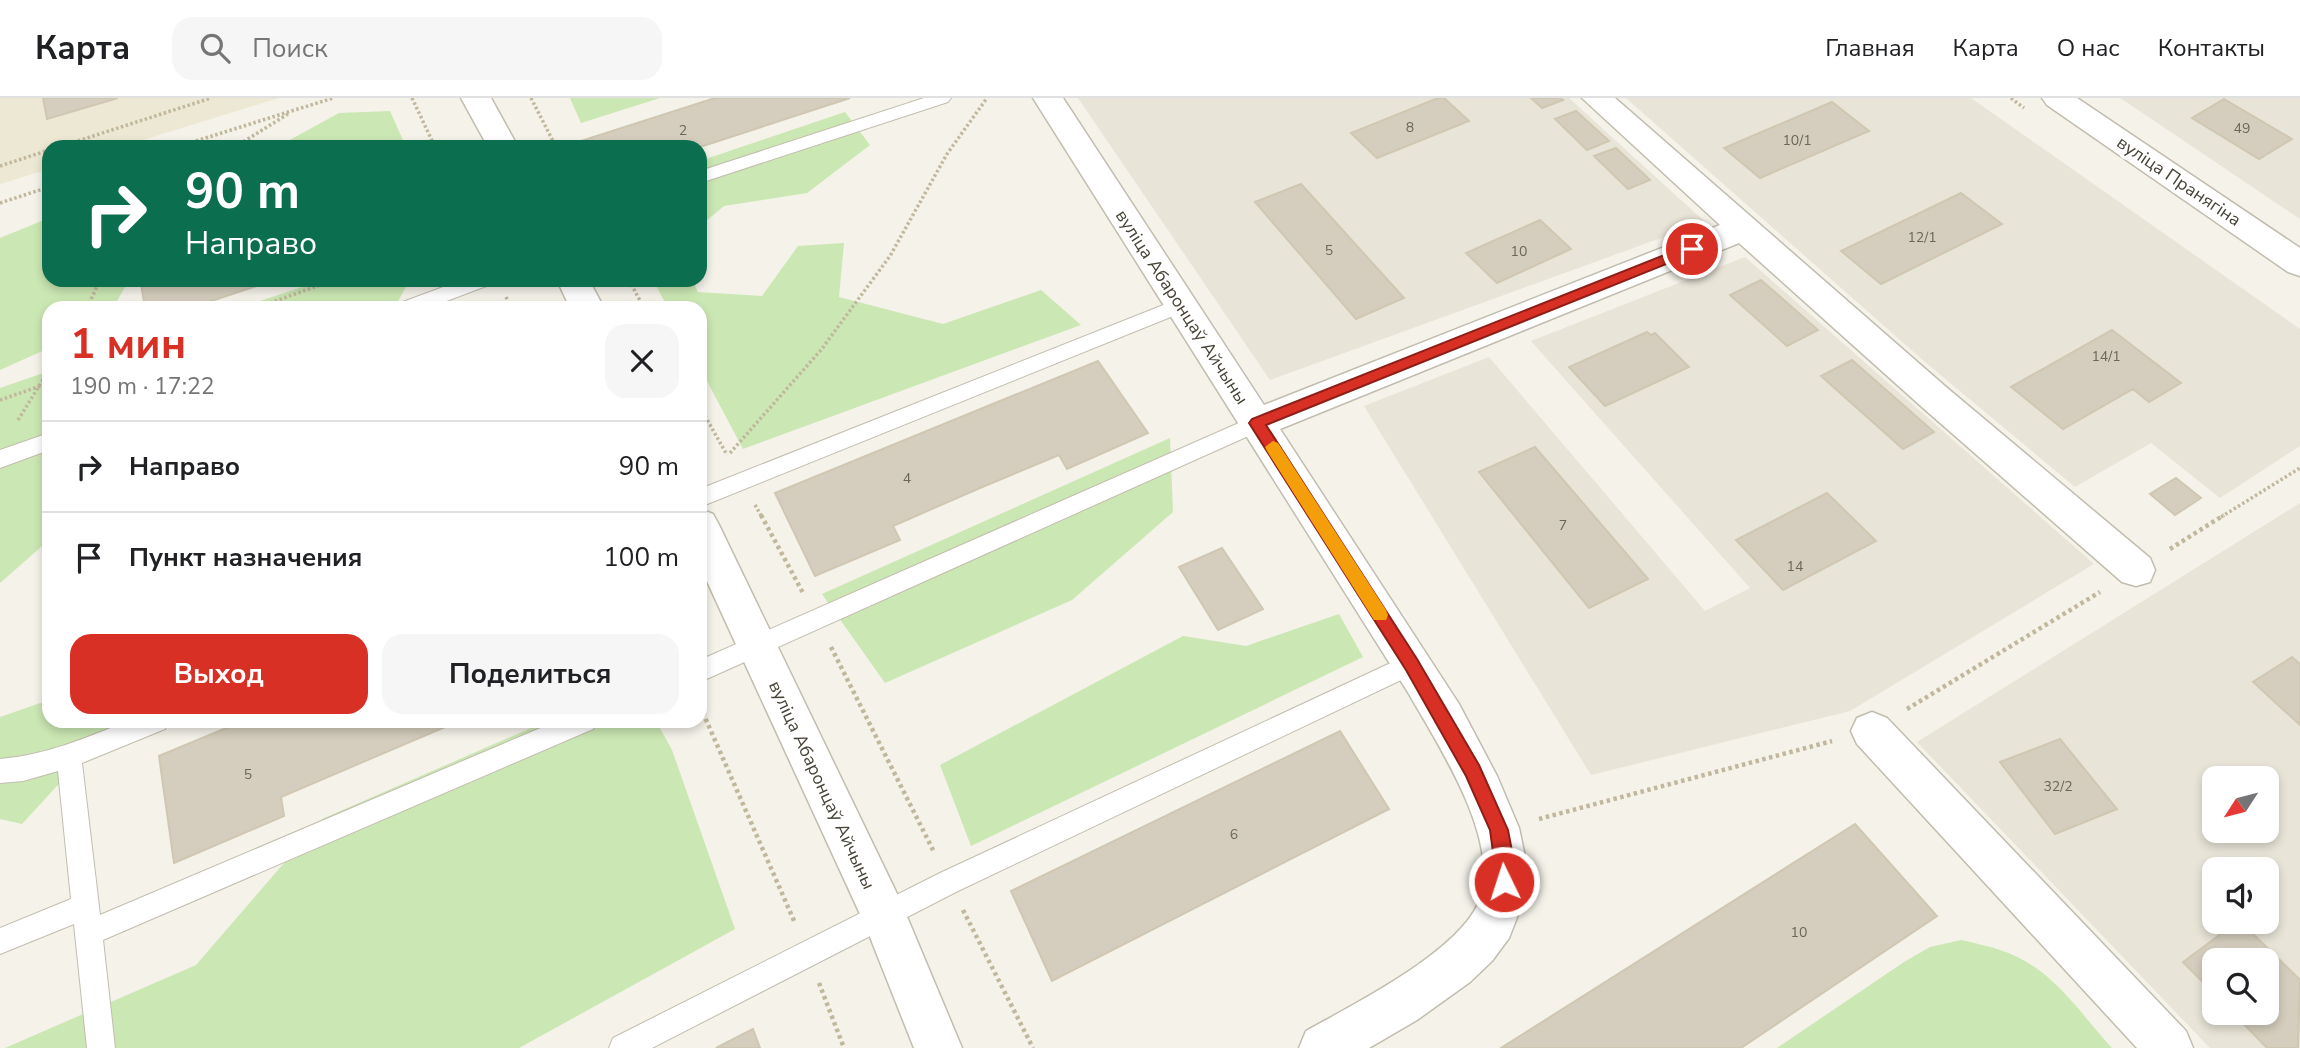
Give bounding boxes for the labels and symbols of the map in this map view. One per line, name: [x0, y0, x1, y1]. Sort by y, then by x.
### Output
house number: 8: [1406, 118, 1414, 137]
house number: 49: [2234, 119, 2250, 138]
house number: 2: [679, 121, 687, 140]
street label: вуліца Пранягіна: [2112, 130, 2246, 232]
house number: 10/1: [1782, 131, 1812, 150]
street label: вуліца Абаронцаў Айчыны: [1110, 205, 1254, 409]
pin: [1662, 219, 1722, 279]
house number: 12/1: [1907, 228, 1937, 247]
house number: 5: [1325, 241, 1333, 260]
house number: 10: [1511, 242, 1527, 261]
house number: 14/1: [2091, 347, 2121, 366]
house number: 4: [903, 469, 911, 488]
house number: 7: [1559, 516, 1567, 535]
house number: 14: [1787, 557, 1803, 576]
street label: вуліца Абаронцаў Айчыны: [763, 677, 881, 893]
house number: 5: [244, 765, 252, 784]
north arrow: [2202, 766, 2278, 844]
house number: 32/2: [2043, 777, 2073, 796]
house number: 6: [1230, 825, 1238, 844]
position arrow: [1467, 845, 1541, 919]
house number: 10: [1791, 923, 1807, 942]

